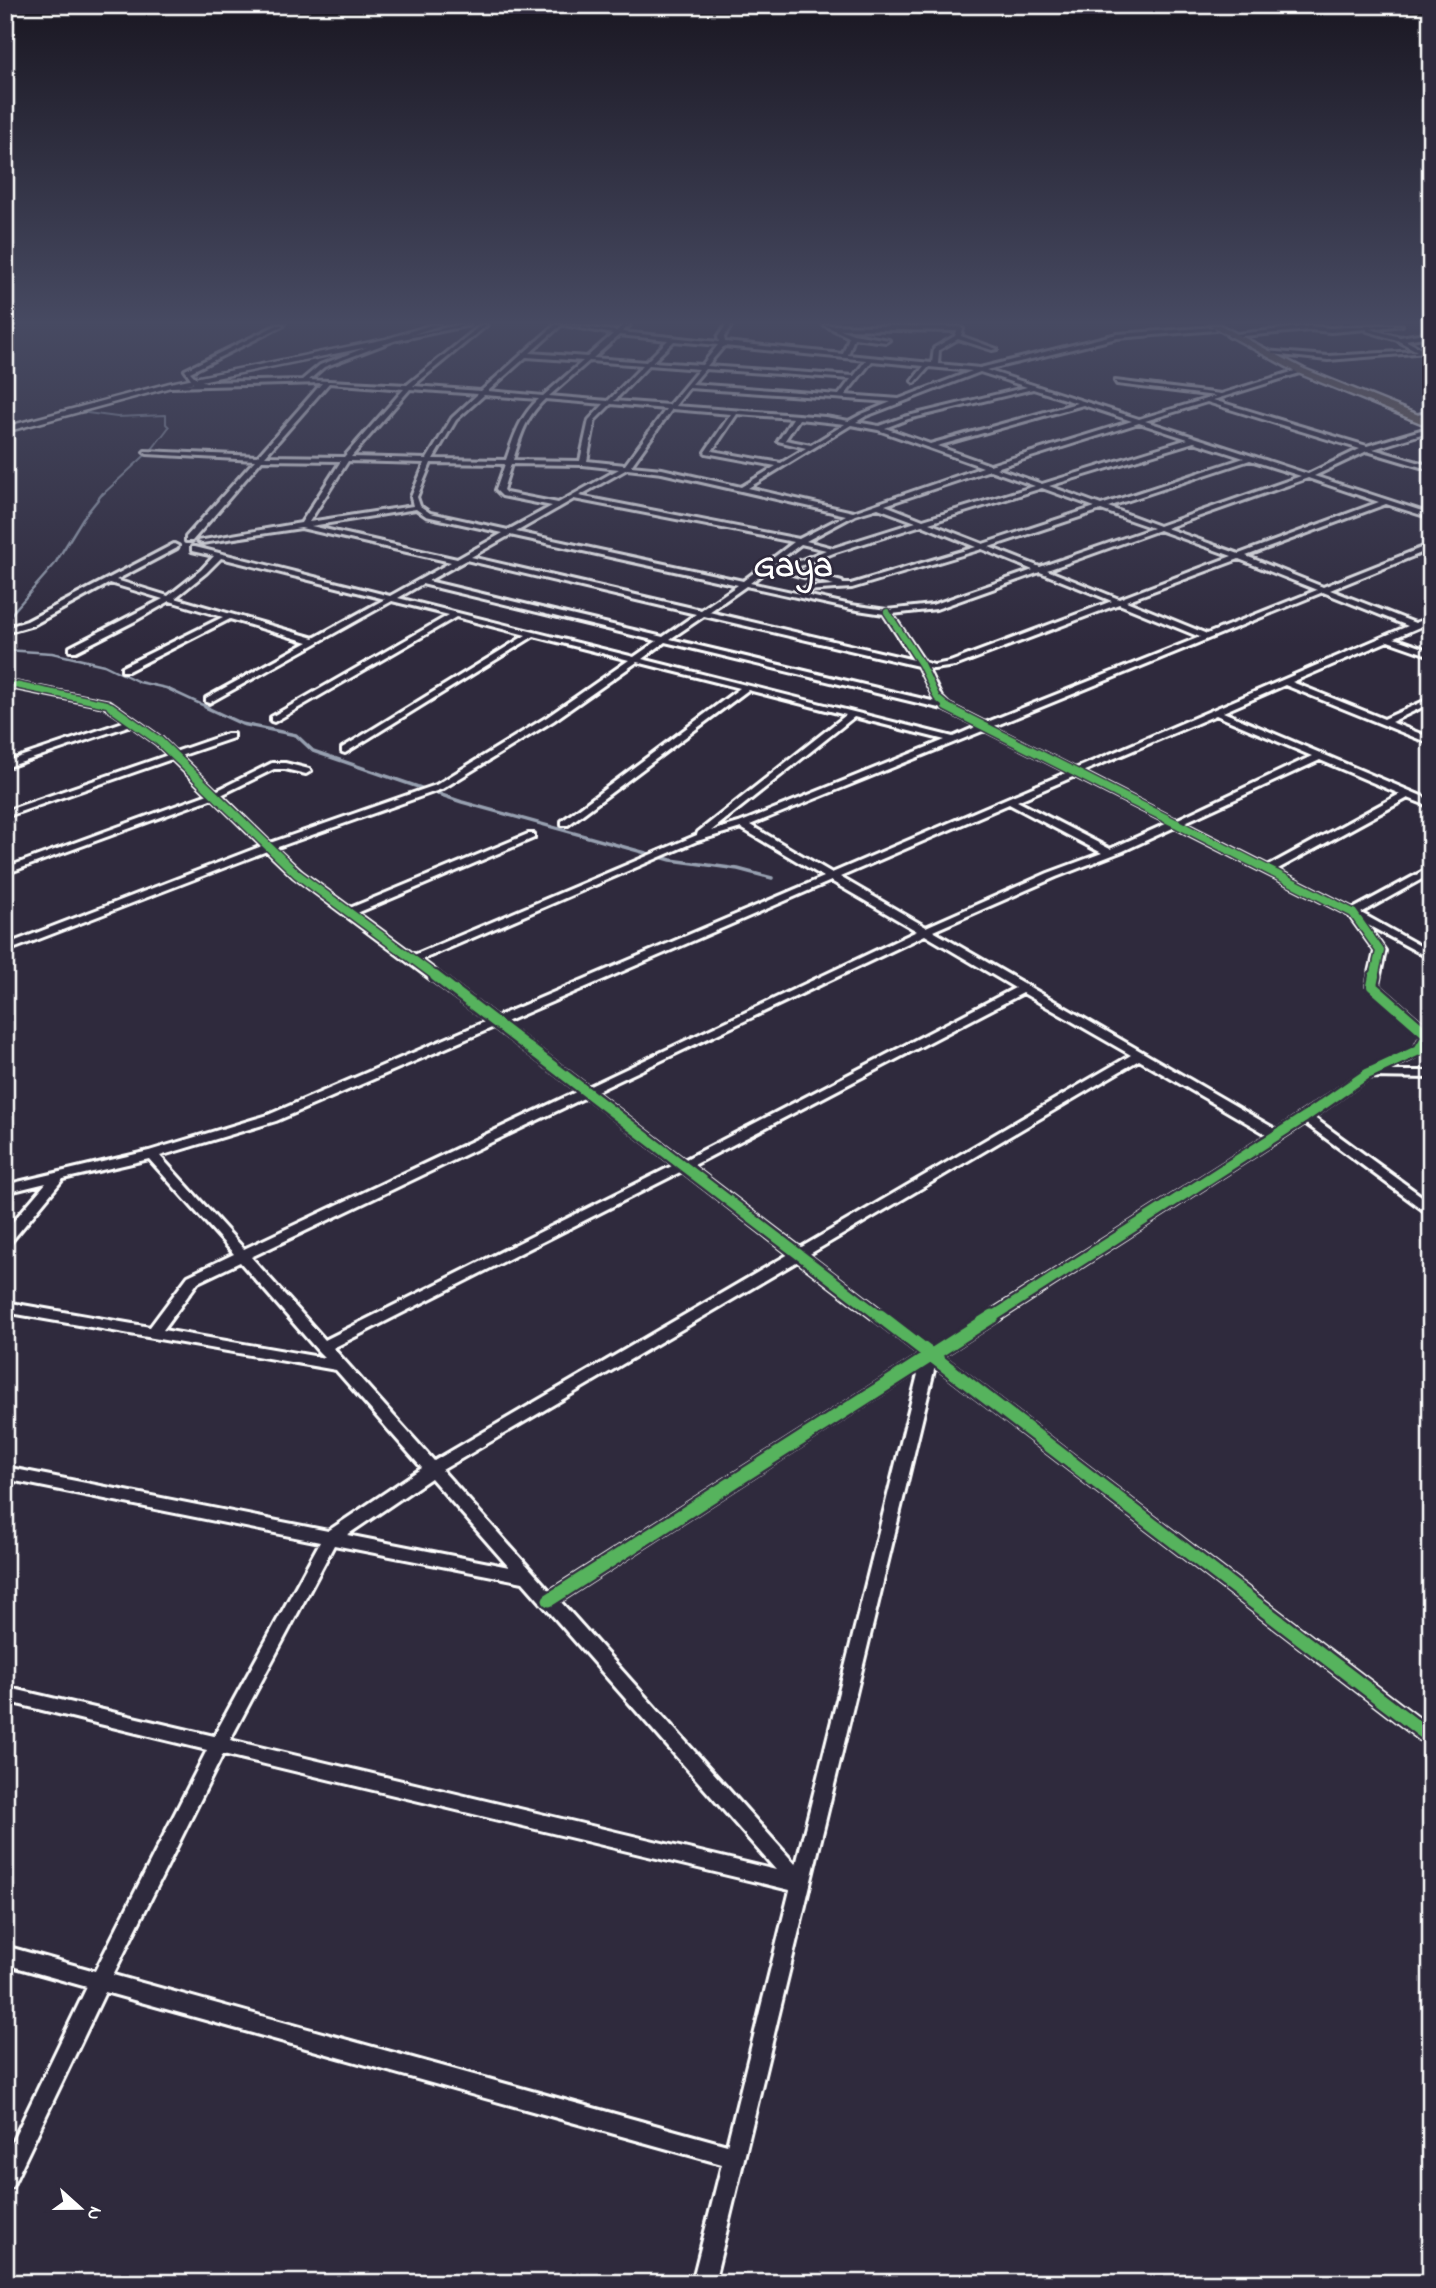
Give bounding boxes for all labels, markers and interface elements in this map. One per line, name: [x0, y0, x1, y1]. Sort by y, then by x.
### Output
district label: Gaya: [753, 542, 833, 594]
north arrow: [46, 2172, 116, 2242]
text: N: [79, 2202, 108, 2224]

